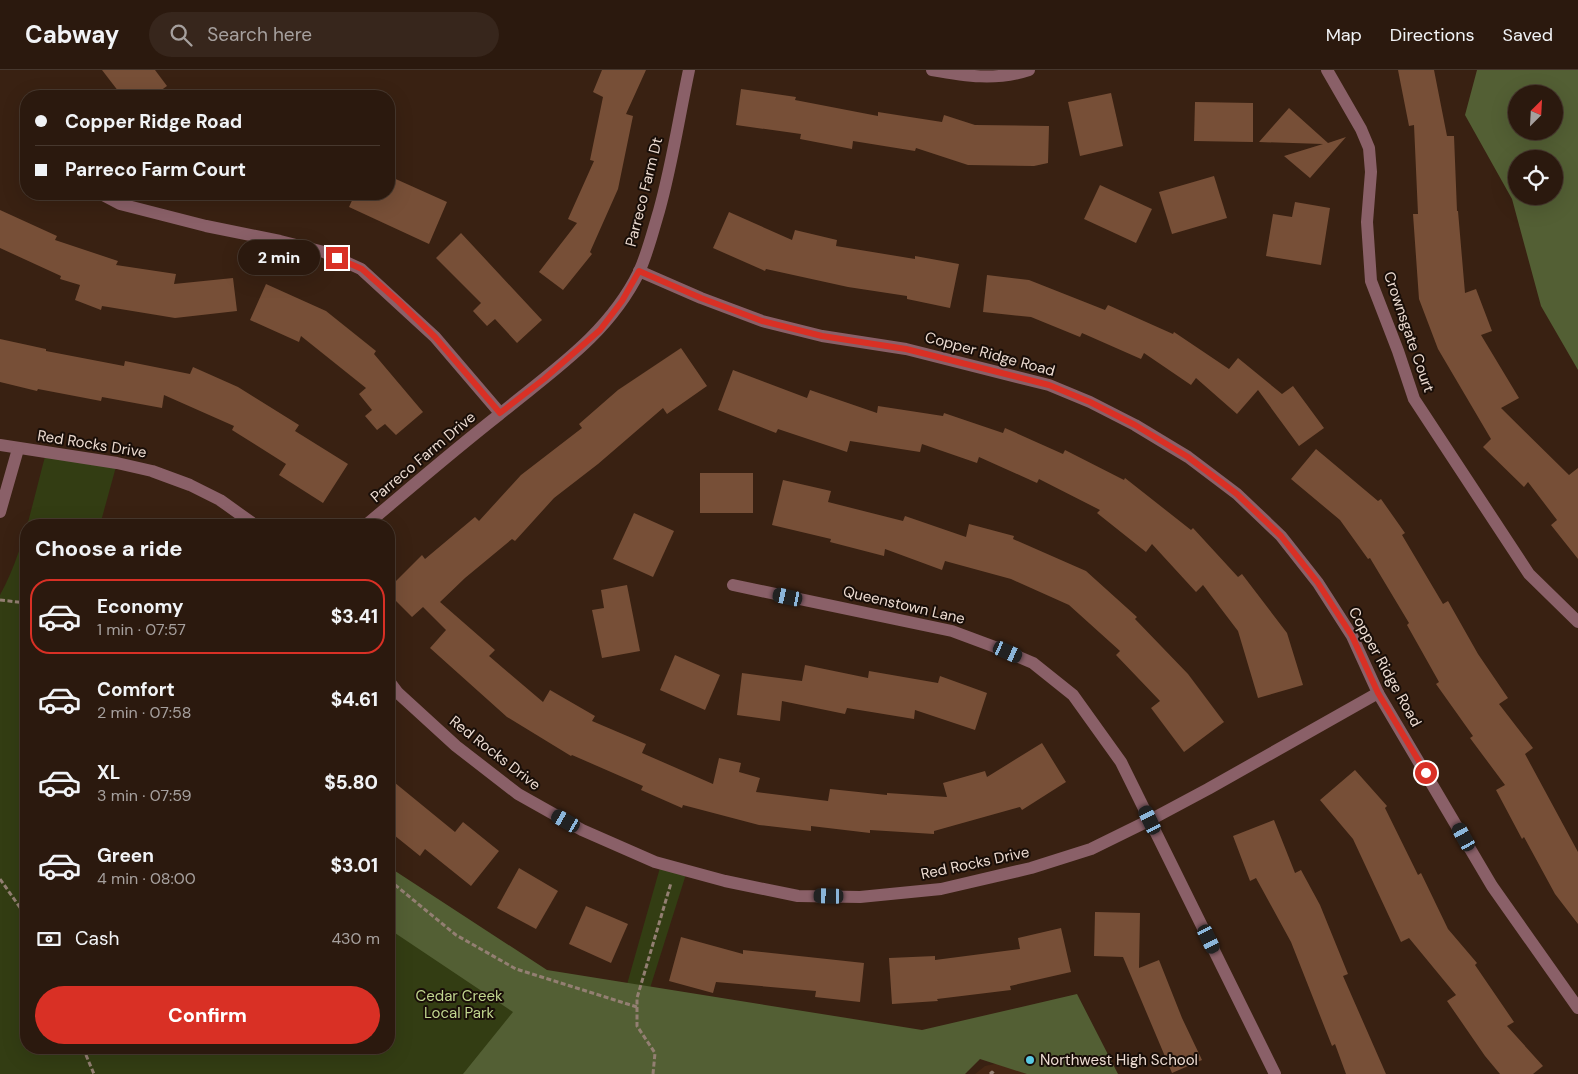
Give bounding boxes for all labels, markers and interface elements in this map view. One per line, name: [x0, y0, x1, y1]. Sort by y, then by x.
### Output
search box: [149, 12, 499, 57]
text: Cabway: [25, 19, 119, 50]
icon: search: [167, 21, 195, 49]
text: Search here: [207, 22, 312, 47]
text: Map: [1326, 23, 1362, 47]
text: Directions: [1390, 23, 1475, 47]
text: Saved: [1503, 23, 1553, 47]
north arrow: [1508, 85, 1562, 140]
map controls: [1508, 85, 1563, 205]
text: Copper Ridge Road: [65, 109, 242, 134]
street label: Parreco Farm Dt: [621, 135, 667, 249]
button: locate: [1508, 150, 1563, 205]
text: Parreco Farm Court: [65, 157, 246, 182]
callout: 2 min: [237, 240, 320, 276]
text: 2 min: [258, 247, 300, 268]
route end: [326, 247, 348, 269]
street label: Crownsgate Court: [1379, 269, 1439, 395]
street label: Copper Ridge Road: [923, 327, 1057, 381]
street label: Parreco Farm Drive: [366, 407, 480, 507]
street label: Red Rocks Drive: [36, 425, 148, 463]
text: Choose a ride: [35, 534, 183, 563]
street label: Queenstown Lane: [841, 581, 967, 629]
car: [771, 587, 804, 607]
icon: car: [37, 594, 82, 639]
text: Economy: [97, 594, 184, 619]
text: $3.41: [331, 604, 378, 629]
street label: Copper Ridge Road: [1344, 604, 1426, 730]
text: 1 min · 07:57: [97, 619, 186, 640]
car: [991, 639, 1024, 665]
icon: car: [37, 677, 82, 722]
text: Comfort: [97, 677, 175, 702]
text: $4.61: [331, 687, 378, 712]
text: 2 min · 07:58: [97, 702, 191, 723]
street label: Red Rocks Drive: [445, 711, 545, 795]
icon: car: [37, 760, 82, 805]
text: XL: [97, 760, 120, 785]
route start: [1415, 762, 1437, 784]
text: $5.80: [324, 770, 378, 795]
text: 3 min · 07:59: [97, 785, 192, 806]
car: [1136, 803, 1163, 837]
car: [549, 807, 582, 835]
car: [1450, 820, 1477, 854]
street label: Red Rocks Drive: [919, 842, 1031, 884]
icon: car: [37, 843, 82, 888]
text: Green: [97, 843, 154, 868]
text: $3.01: [330, 853, 378, 878]
text: 4 min · 08:00: [97, 868, 196, 889]
car: [813, 888, 844, 904]
car: [1195, 922, 1222, 956]
icon: cash: [35, 925, 63, 953]
text: Cash: [75, 926, 119, 951]
text: 430 m: [331, 928, 380, 949]
button: Confirm: [35, 986, 380, 1044]
park label: Cedar Creek Local Park: [415, 986, 503, 1023]
place label: Northwest High School: [1040, 1050, 1198, 1070]
marker: Northwest High School: [1024, 1054, 1036, 1066]

